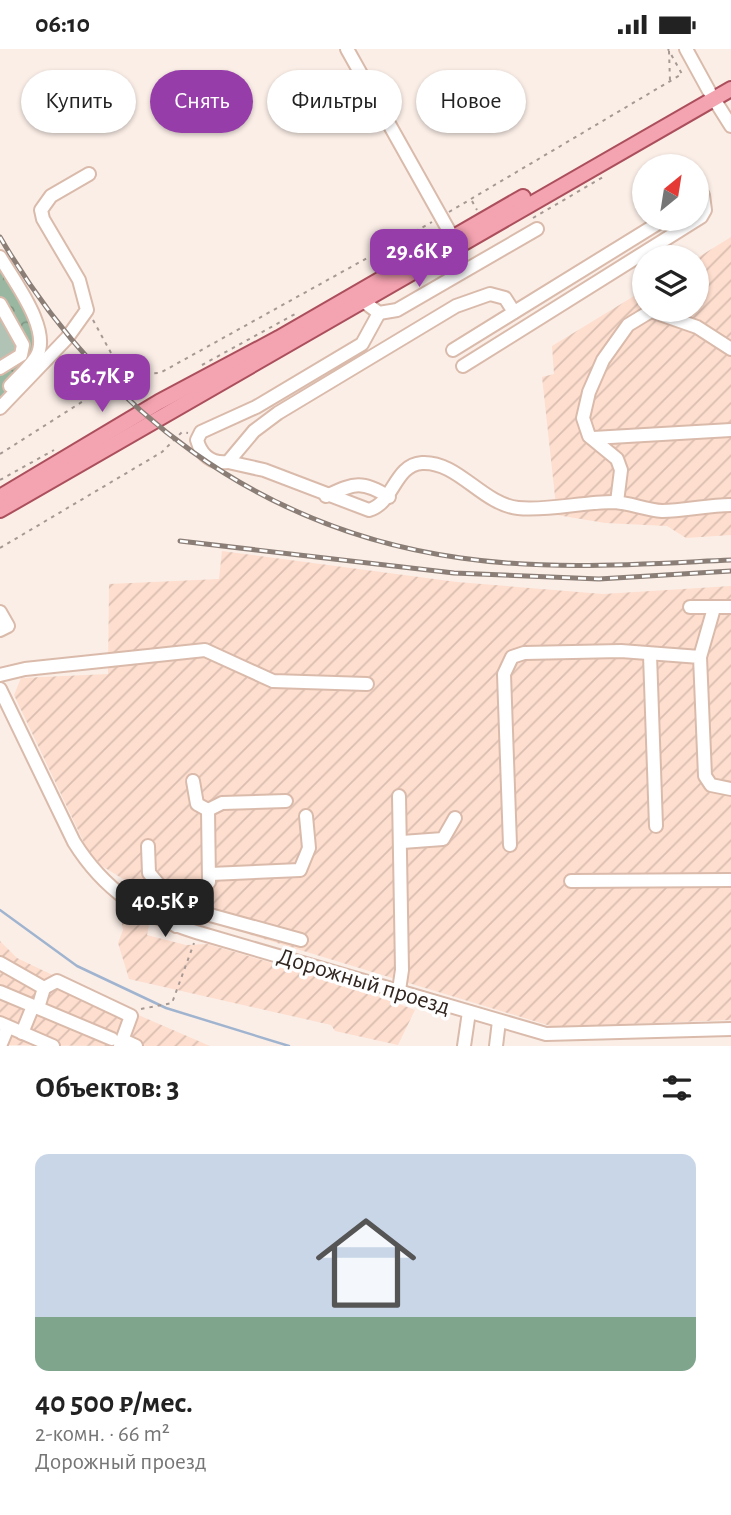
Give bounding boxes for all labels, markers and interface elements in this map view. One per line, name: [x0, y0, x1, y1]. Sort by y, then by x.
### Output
text: 06:10: [35, 11, 90, 37]
chip: Купить: [21, 70, 136, 133]
chip: Снять: [150, 70, 253, 133]
chip: Фильтры: [267, 70, 402, 133]
chip: Новое: [416, 70, 526, 133]
north arrow: [632, 154, 709, 231]
map controls: [632, 154, 709, 322]
pin: 29.6K ₽: [354, 229, 484, 289]
text: 29.6K ₽: [386, 240, 452, 263]
button: layers: [632, 245, 709, 322]
pin: 56.7K ₽: [37, 355, 167, 414]
text: 56.7K ₽: [70, 365, 134, 388]
pin: 40.5K ₽: [100, 879, 230, 939]
text: 40.5K ₽: [132, 890, 198, 913]
street label: Дорожный проезд: [275, 944, 453, 1020]
icon: filters: [658, 1069, 696, 1107]
text: Объектов: 3: [35, 1073, 179, 1103]
icon: home: [303, 1200, 429, 1326]
text: 40 500 ₽/мес.: [35, 1388, 193, 1418]
text: 2-комн. · 66 m²: [35, 1423, 170, 1446]
text: Дорожный проезд: [35, 1451, 207, 1474]

